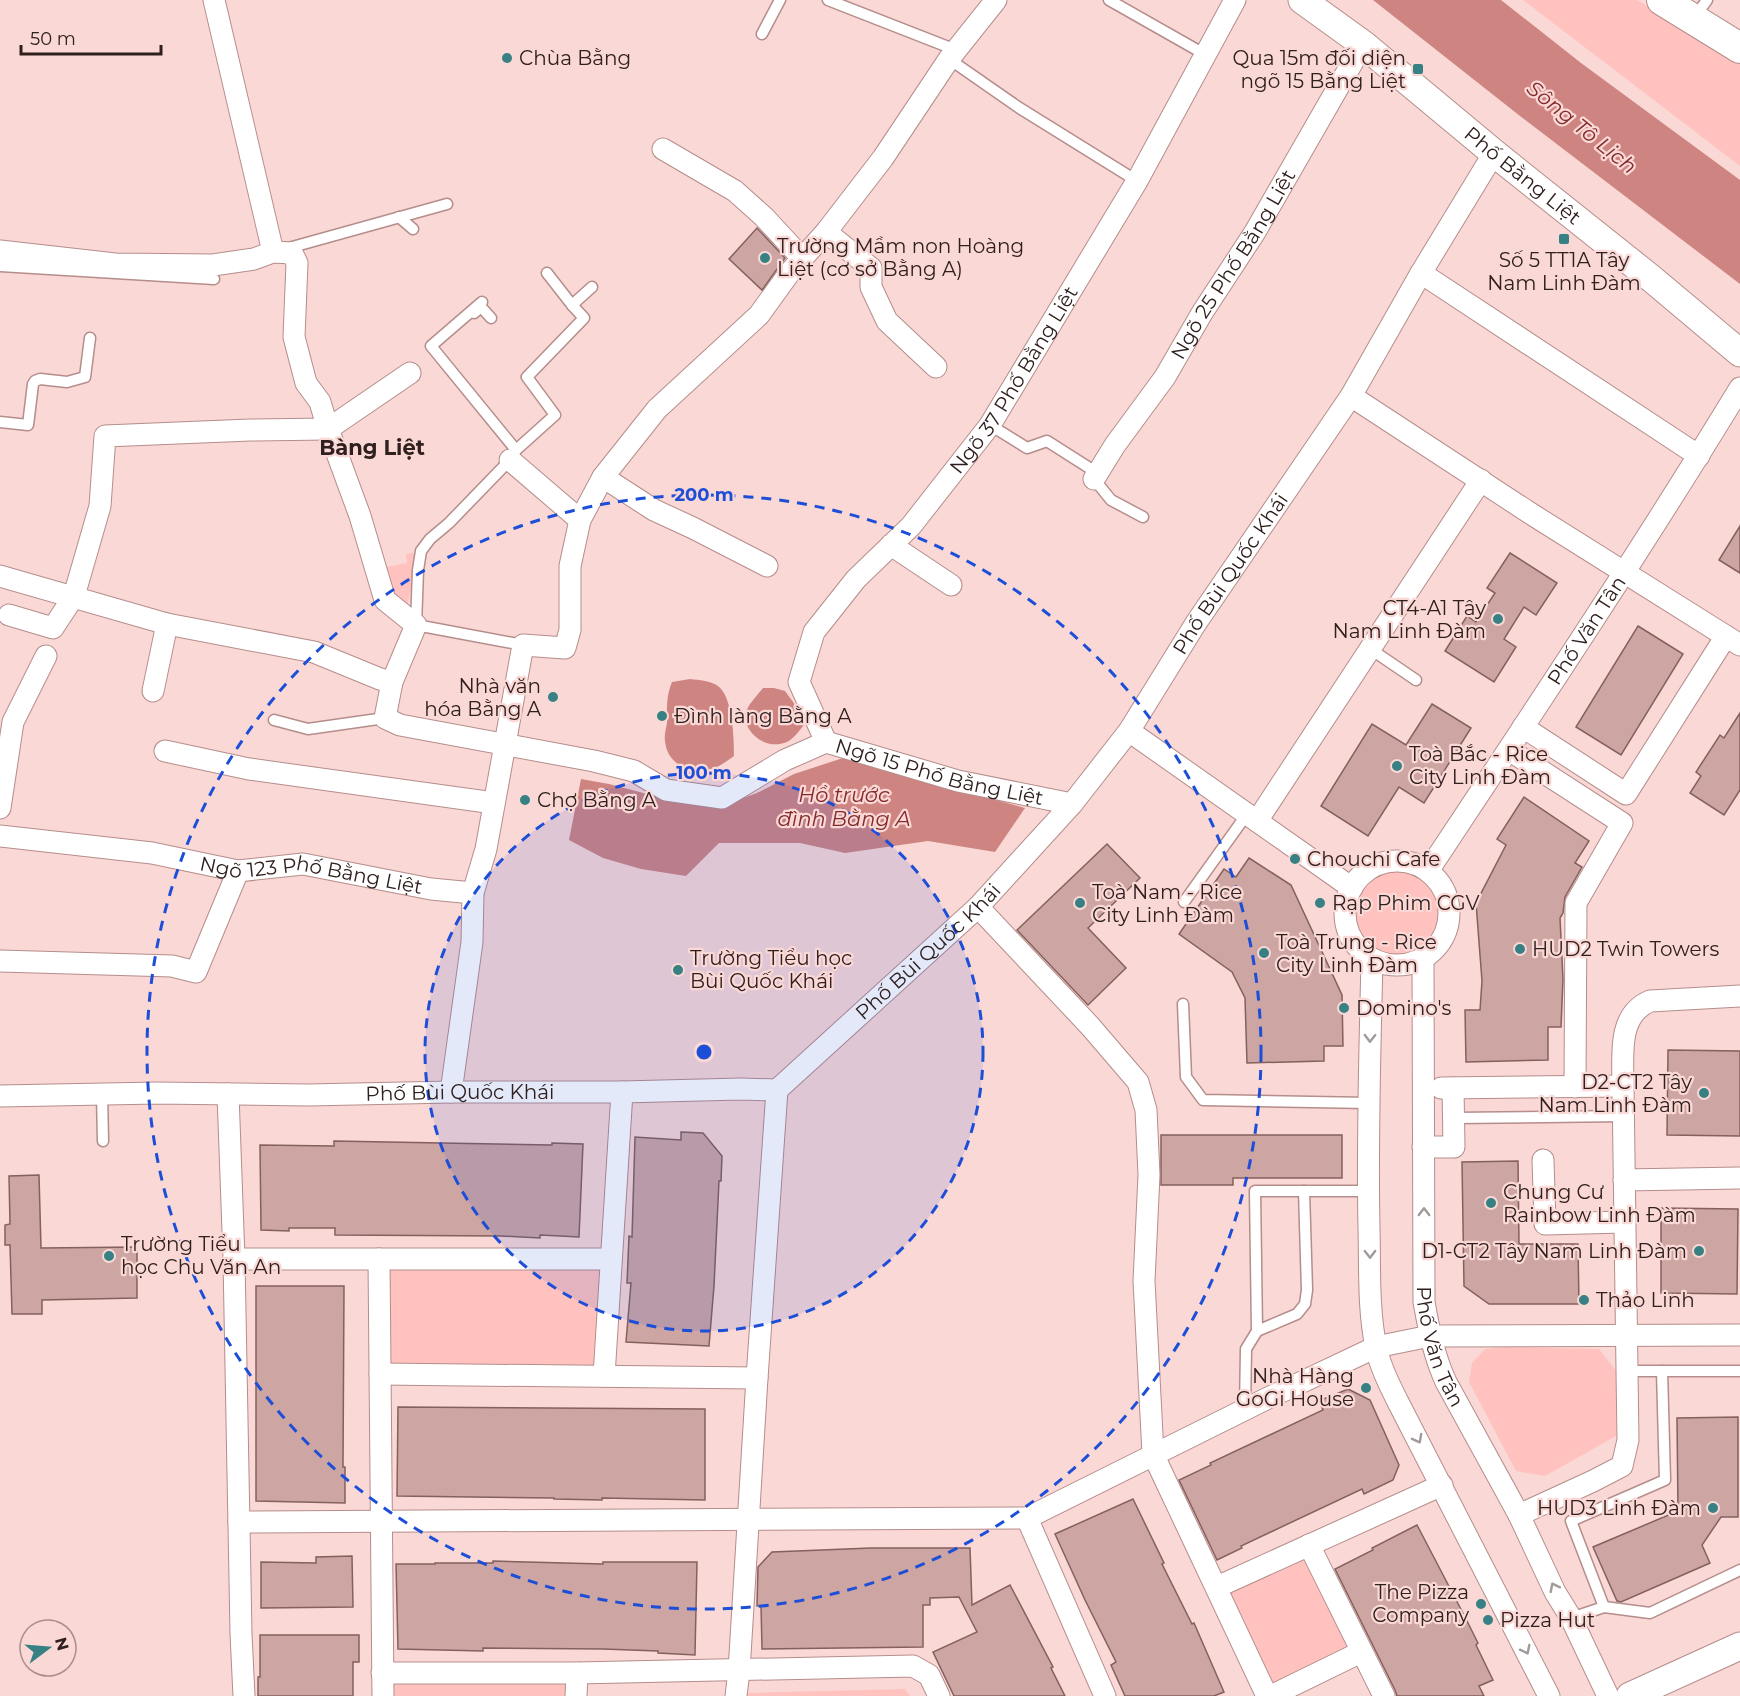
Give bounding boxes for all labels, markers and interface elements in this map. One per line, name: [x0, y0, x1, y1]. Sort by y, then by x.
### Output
scale bar: [21, 18, 160, 56]
text: 50 m: [30, 28, 76, 50]
place label: Chùa Bằng: [519, 46, 631, 70]
place label: Qua 15m đối diện ngõ 15 Bằng Liệt: [1232, 46, 1406, 93]
marker: Chùa Bằng: [500, 51, 514, 65]
marker: Qua 15m đối diện ngõ 15 Bằng Liệt: [1411, 62, 1425, 76]
water label: Sông Tô Lịch: [1522, 75, 1642, 179]
street label: Phố Bằng Liệt: [1460, 121, 1586, 229]
street label: Ngõ 25 Phố Bằng Liệt: [1166, 165, 1300, 363]
marker: Số 5 TT1A Tây Nam Linh Đàm: [1557, 232, 1571, 246]
place label: Trường Mầm non Hoàng Liệt (cơ sở Bằng A): [777, 234, 1024, 281]
place label: Số 5 TT1A Tây Nam Linh Đàm: [1487, 248, 1641, 295]
marker: Trường Mầm non Hoàng Liệt (cơ sở Bằng A): [758, 251, 772, 265]
street label: Ngõ 37 Phố Bằng Liệt: [945, 282, 1083, 478]
district label: Bàng Liệt: [319, 435, 425, 460]
text: 200 m: [674, 484, 734, 506]
street label: Phố Bùi Quốc Khái: [1168, 489, 1293, 659]
street label: Phố Văn Tân: [1542, 571, 1631, 690]
place label: CT4-A1 Tây Nam Linh Đàm: [1332, 596, 1486, 643]
marker: CT4-A1 Tây Nam Linh Đàm: [1491, 612, 1505, 626]
place label: Nhà văn hóa Bằng A: [424, 674, 542, 721]
marker: Nhà văn hóa Bằng A: [546, 690, 560, 704]
place label: Đình làng Bằng A: [674, 704, 852, 728]
marker: Đình làng Bằng A: [655, 709, 669, 723]
street label: Ngõ 15 Phố Bằng Liệt: [833, 733, 1046, 810]
place label: Toà Bắc - Rice City Linh Đàm: [1409, 742, 1551, 789]
marker: Toà Bắc - Rice City Linh Đàm: [1390, 759, 1404, 773]
text: 100 m: [676, 762, 732, 784]
water label: Hồ trước đình Bằng A: [778, 782, 911, 831]
place label: Chợ Bằng A: [537, 788, 657, 812]
marker: Chợ Bằng A: [518, 793, 532, 807]
place label: Chouchi Cafe: [1307, 847, 1440, 871]
street label: Ngõ 123 Phố Bằng Liệt: [198, 851, 425, 899]
marker: Chouchi Cafe: [1288, 852, 1302, 866]
street label: Phố Bùi Quốc Khái: [850, 879, 1005, 1025]
place label: Toà Nam - Rice City Linh Đàm: [1092, 880, 1242, 927]
place label: Rạp Phim CGV: [1332, 891, 1480, 915]
marker: Toà Nam - Rice City Linh Đàm: [1073, 896, 1087, 910]
marker: Rạp Phim CGV: [1313, 896, 1327, 910]
place label: Toà Trung - Rice City Linh Đàm: [1276, 930, 1437, 977]
place label: HUD2 Twin Towers: [1532, 937, 1719, 961]
marker: HUD2 Twin Towers: [1513, 942, 1527, 956]
place label: Trường Tiểu học Bùi Quốc Khái: [690, 946, 852, 993]
marker: Toà Trung - Rice City Linh Đàm: [1257, 946, 1271, 960]
marker: Trường Tiểu học Bùi Quốc Khái: [671, 963, 685, 977]
place label: Domino's: [1356, 996, 1451, 1020]
marker: Domino's: [1337, 1001, 1351, 1015]
one-way arrow: [1364, 1034, 1376, 1043]
centre of rings: [694, 1042, 714, 1062]
place label: D2-CT2 Tây Nam Linh Đàm: [1538, 1070, 1692, 1117]
street label: Phố Bùi Quốc Khái: [365, 1080, 555, 1106]
marker: D2-CT2 Tây Nam Linh Đàm: [1697, 1086, 1711, 1100]
place label: Chung Cư Rainbow Linh Đàm: [1503, 1180, 1696, 1227]
marker: Chung Cư Rainbow Linh Đàm: [1484, 1196, 1498, 1210]
one-way arrow: [1418, 1208, 1430, 1217]
place label: Trường Tiểu học Chu Văn An: [121, 1232, 281, 1279]
place label: D1-CT2 Tây Nam Linh Đàm: [1421, 1239, 1687, 1263]
marker: D1-CT2 Tây Nam Linh Đàm: [1692, 1244, 1706, 1258]
marker: Trường Tiểu học Chu Văn An: [102, 1249, 116, 1263]
one-way arrow: [1364, 1250, 1376, 1259]
street label: Phố Văn Tân: [1412, 1286, 1469, 1411]
place label: Thảo Linh: [1596, 1288, 1695, 1312]
marker: Thảo Linh: [1577, 1293, 1591, 1307]
place label: Nhà Hàng GoGi House: [1236, 1364, 1354, 1411]
marker: Nhà Hàng GoGi House: [1359, 1381, 1373, 1395]
one-way arrow: [1411, 1433, 1422, 1444]
place label: HUD3 Linh Đàm: [1537, 1496, 1701, 1520]
marker: HUD3 Linh Đàm: [1706, 1501, 1720, 1515]
place label: The Pizza Company: [1372, 1580, 1469, 1627]
one-way arrow: [1550, 1583, 1561, 1594]
marker: The Pizza Company: [1474, 1597, 1488, 1611]
place label: Pizza Hut: [1500, 1608, 1595, 1632]
marker: Pizza Hut: [1481, 1613, 1495, 1627]
north arrow: [18, 1618, 78, 1678]
text: N: [51, 1635, 73, 1653]
one-way arrow: [1519, 1644, 1530, 1655]

